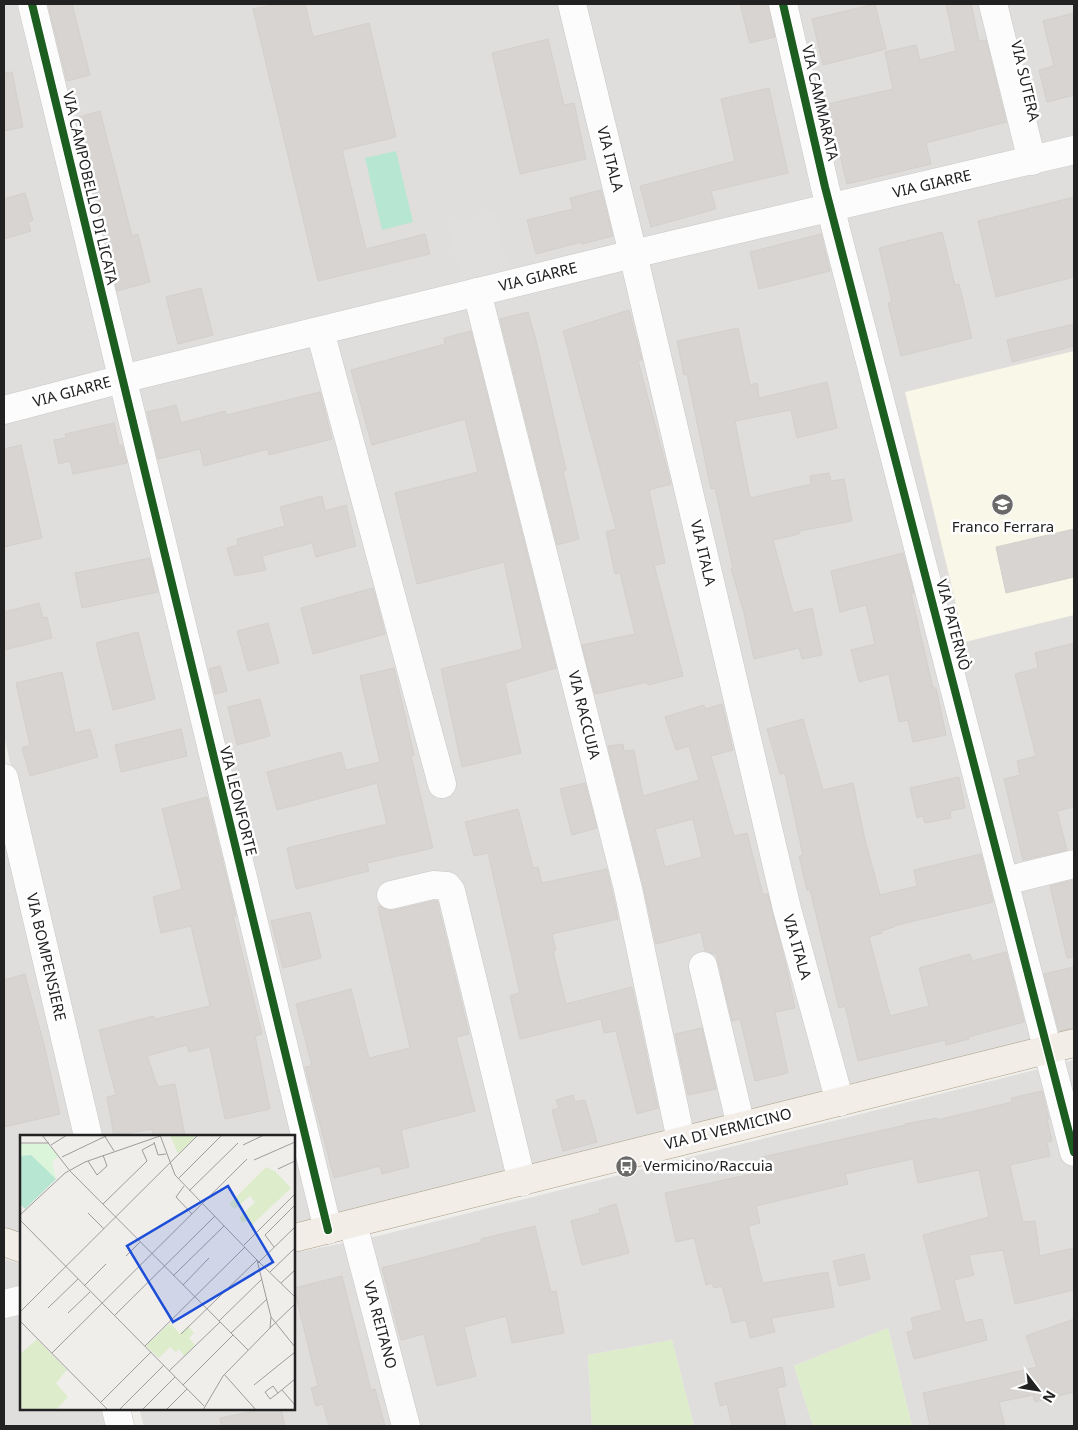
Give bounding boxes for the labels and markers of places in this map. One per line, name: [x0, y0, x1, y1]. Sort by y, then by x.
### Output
school or university icon: Franco Ferrara: [991, 492, 1015, 516]
place label: Franco Ferrara: [952, 516, 1054, 536]
bus stop icon: Vermicino/Raccuia: [615, 1154, 639, 1178]
place label: Vermicino/Raccuia: [643, 1155, 773, 1175]

